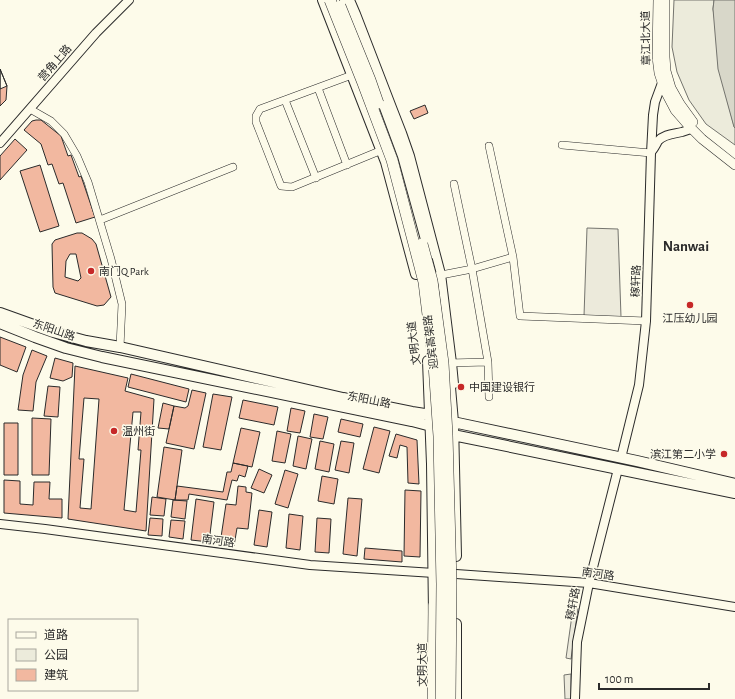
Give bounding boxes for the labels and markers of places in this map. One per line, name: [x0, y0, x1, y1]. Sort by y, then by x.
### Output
place label: 南门Q Park: [99, 265, 149, 277]
marker: 南门Q Park: [86, 266, 96, 276]
marker: 江压幼儿园: [685, 300, 695, 310]
place label: 江压幼儿园: [663, 312, 718, 324]
place label: 中国建设银行: [469, 381, 535, 393]
marker: 中国建设银行: [456, 382, 466, 392]
place label: 温州街: [122, 425, 155, 437]
marker: 温州街: [109, 426, 119, 436]
place label: 滨江第二小学: [650, 448, 716, 460]
marker: 滨江第二小学: [719, 449, 729, 459]

